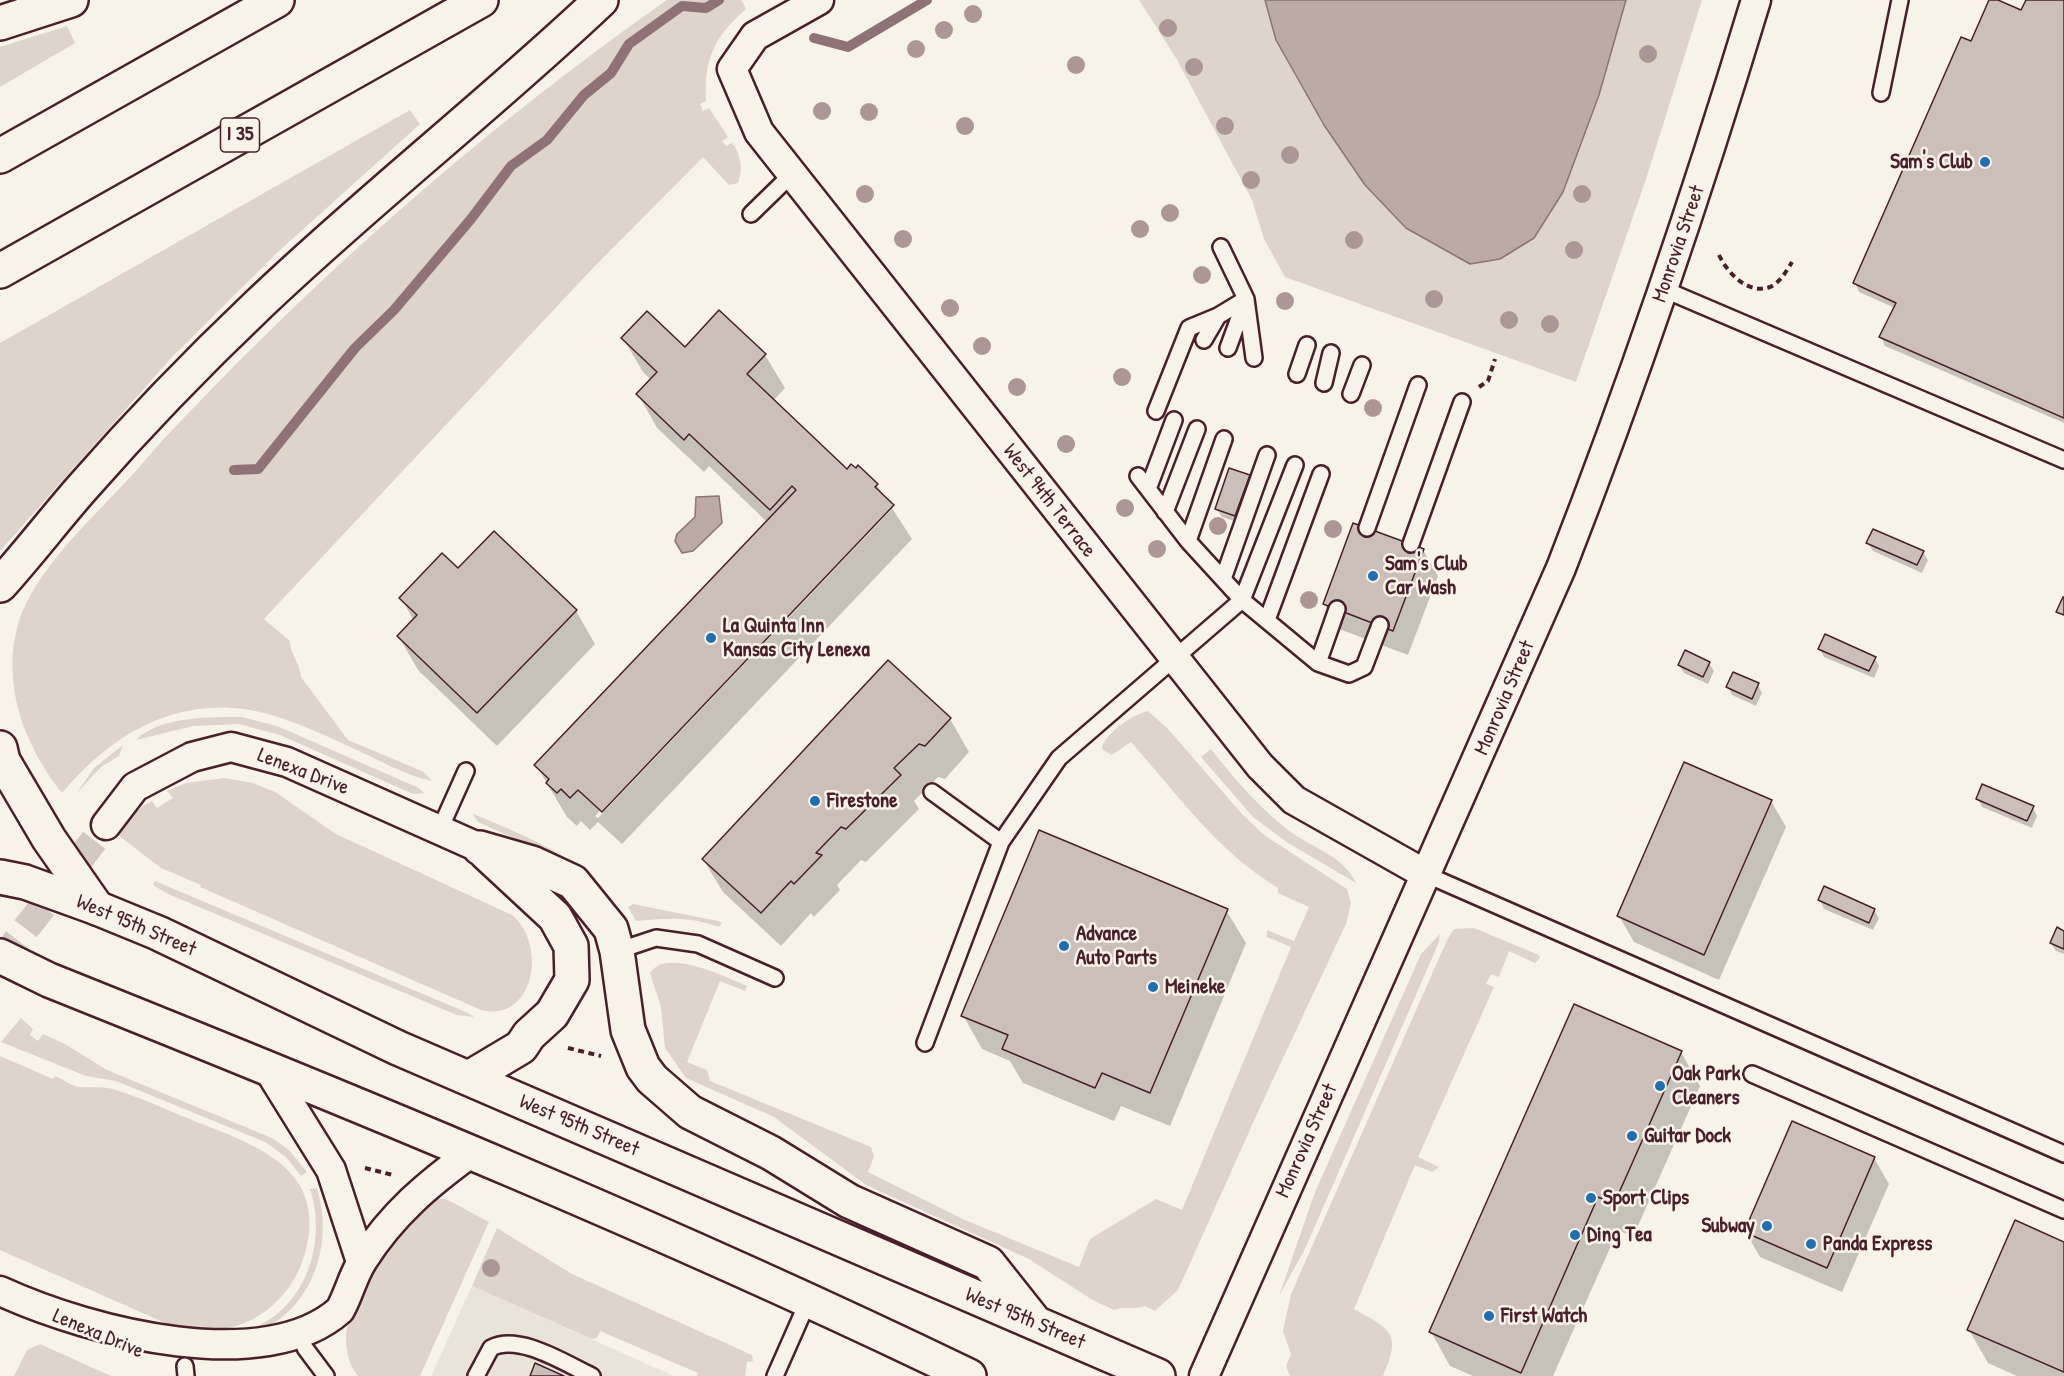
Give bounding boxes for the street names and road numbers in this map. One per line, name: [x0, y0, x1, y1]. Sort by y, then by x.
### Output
road number: I 35: [220, 118, 260, 152]
street label: Monrovia Street: [1647, 182, 1711, 306]
street label: West 94th Terrace: [997, 439, 1101, 563]
street label: Monrovia Street: [1470, 637, 1540, 759]
street label: Lenexa Drive: [254, 743, 352, 801]
street label: West 95th Street: [72, 889, 200, 963]
street label: Monrovia Street: [1271, 1080, 1343, 1202]
street label: West 95th Street: [515, 1089, 643, 1163]
street label: West 95th Street: [961, 1282, 1089, 1356]
street label: Lenexa Drive: [49, 1304, 147, 1364]

